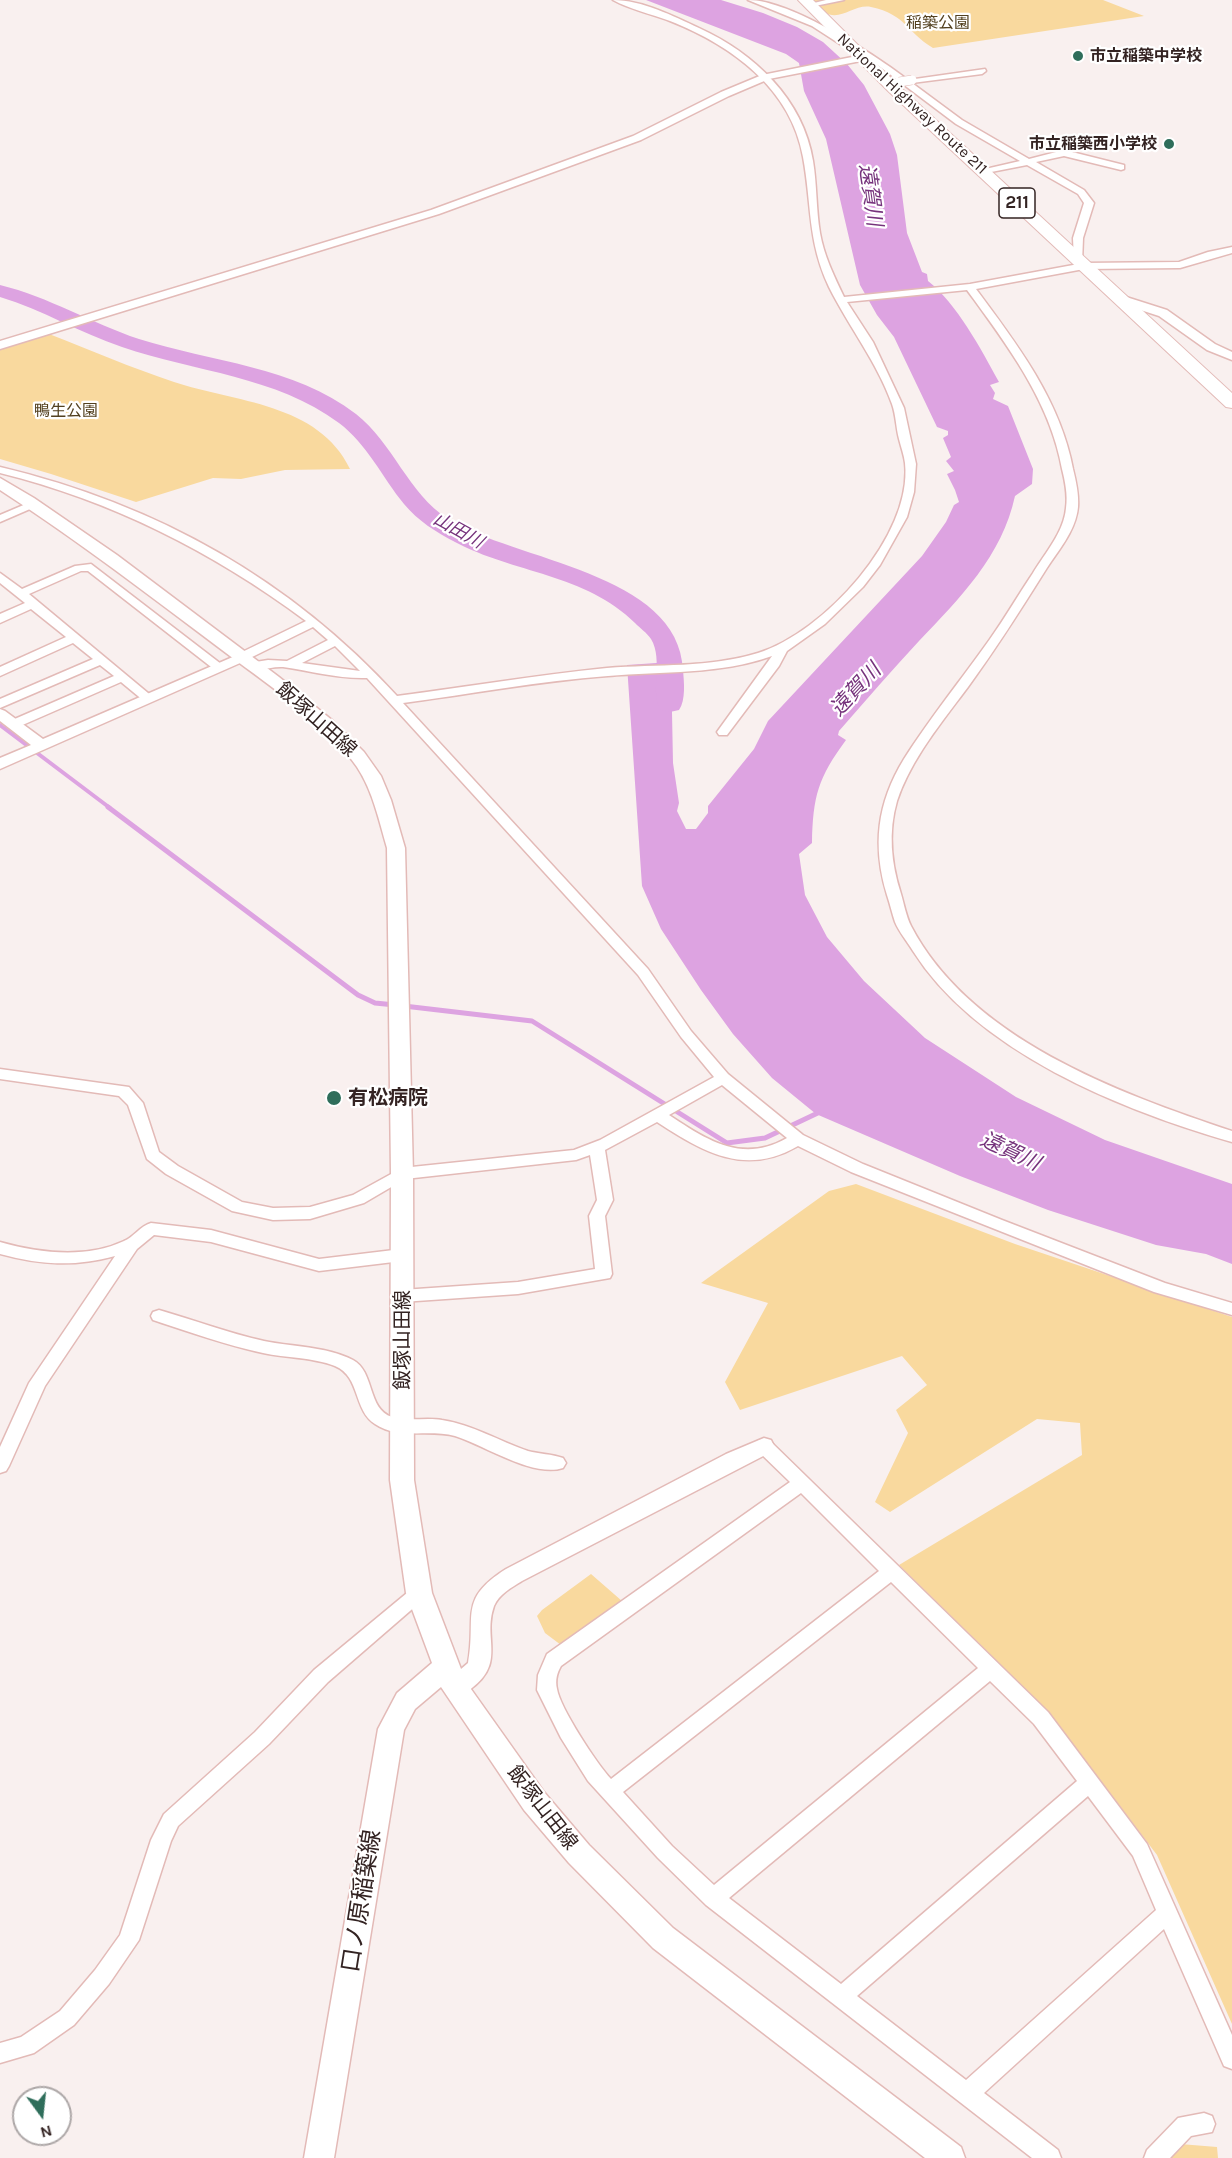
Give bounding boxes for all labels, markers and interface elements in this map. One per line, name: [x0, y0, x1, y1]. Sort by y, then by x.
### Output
park label: 稲築公園: [906, 13, 970, 33]
street label: National Highway Route 211: [833, 29, 991, 179]
place label: 市立稲築中学校: [1090, 46, 1202, 66]
marker: 市立稲築中学校: [1071, 49, 1085, 63]
place label: 市立稲築西小学校: [1029, 134, 1157, 154]
marker: 市立稲築西小学校: [1162, 137, 1176, 151]
water label: 遠賀川: [853, 162, 887, 228]
road number: 211: [999, 188, 1035, 218]
park label: 鴨生公園: [34, 401, 98, 421]
water label: 山田川: [429, 508, 487, 554]
water label: 遠賀川: [825, 658, 887, 722]
street label: 飯塚山田線: [271, 678, 361, 762]
place label: 有松病院: [348, 1086, 428, 1110]
marker: 有松病院: [325, 1089, 343, 1107]
water label: 遠賀川: [976, 1127, 1044, 1177]
street label: 飯塚山田線: [391, 1290, 415, 1390]
street label: 飯塚山田線: [502, 1761, 582, 1855]
street label: 口ノ原稲築線: [337, 1828, 387, 1974]
north arrow: [12, 2086, 72, 2146]
text: N: [38, 2121, 54, 2143]

